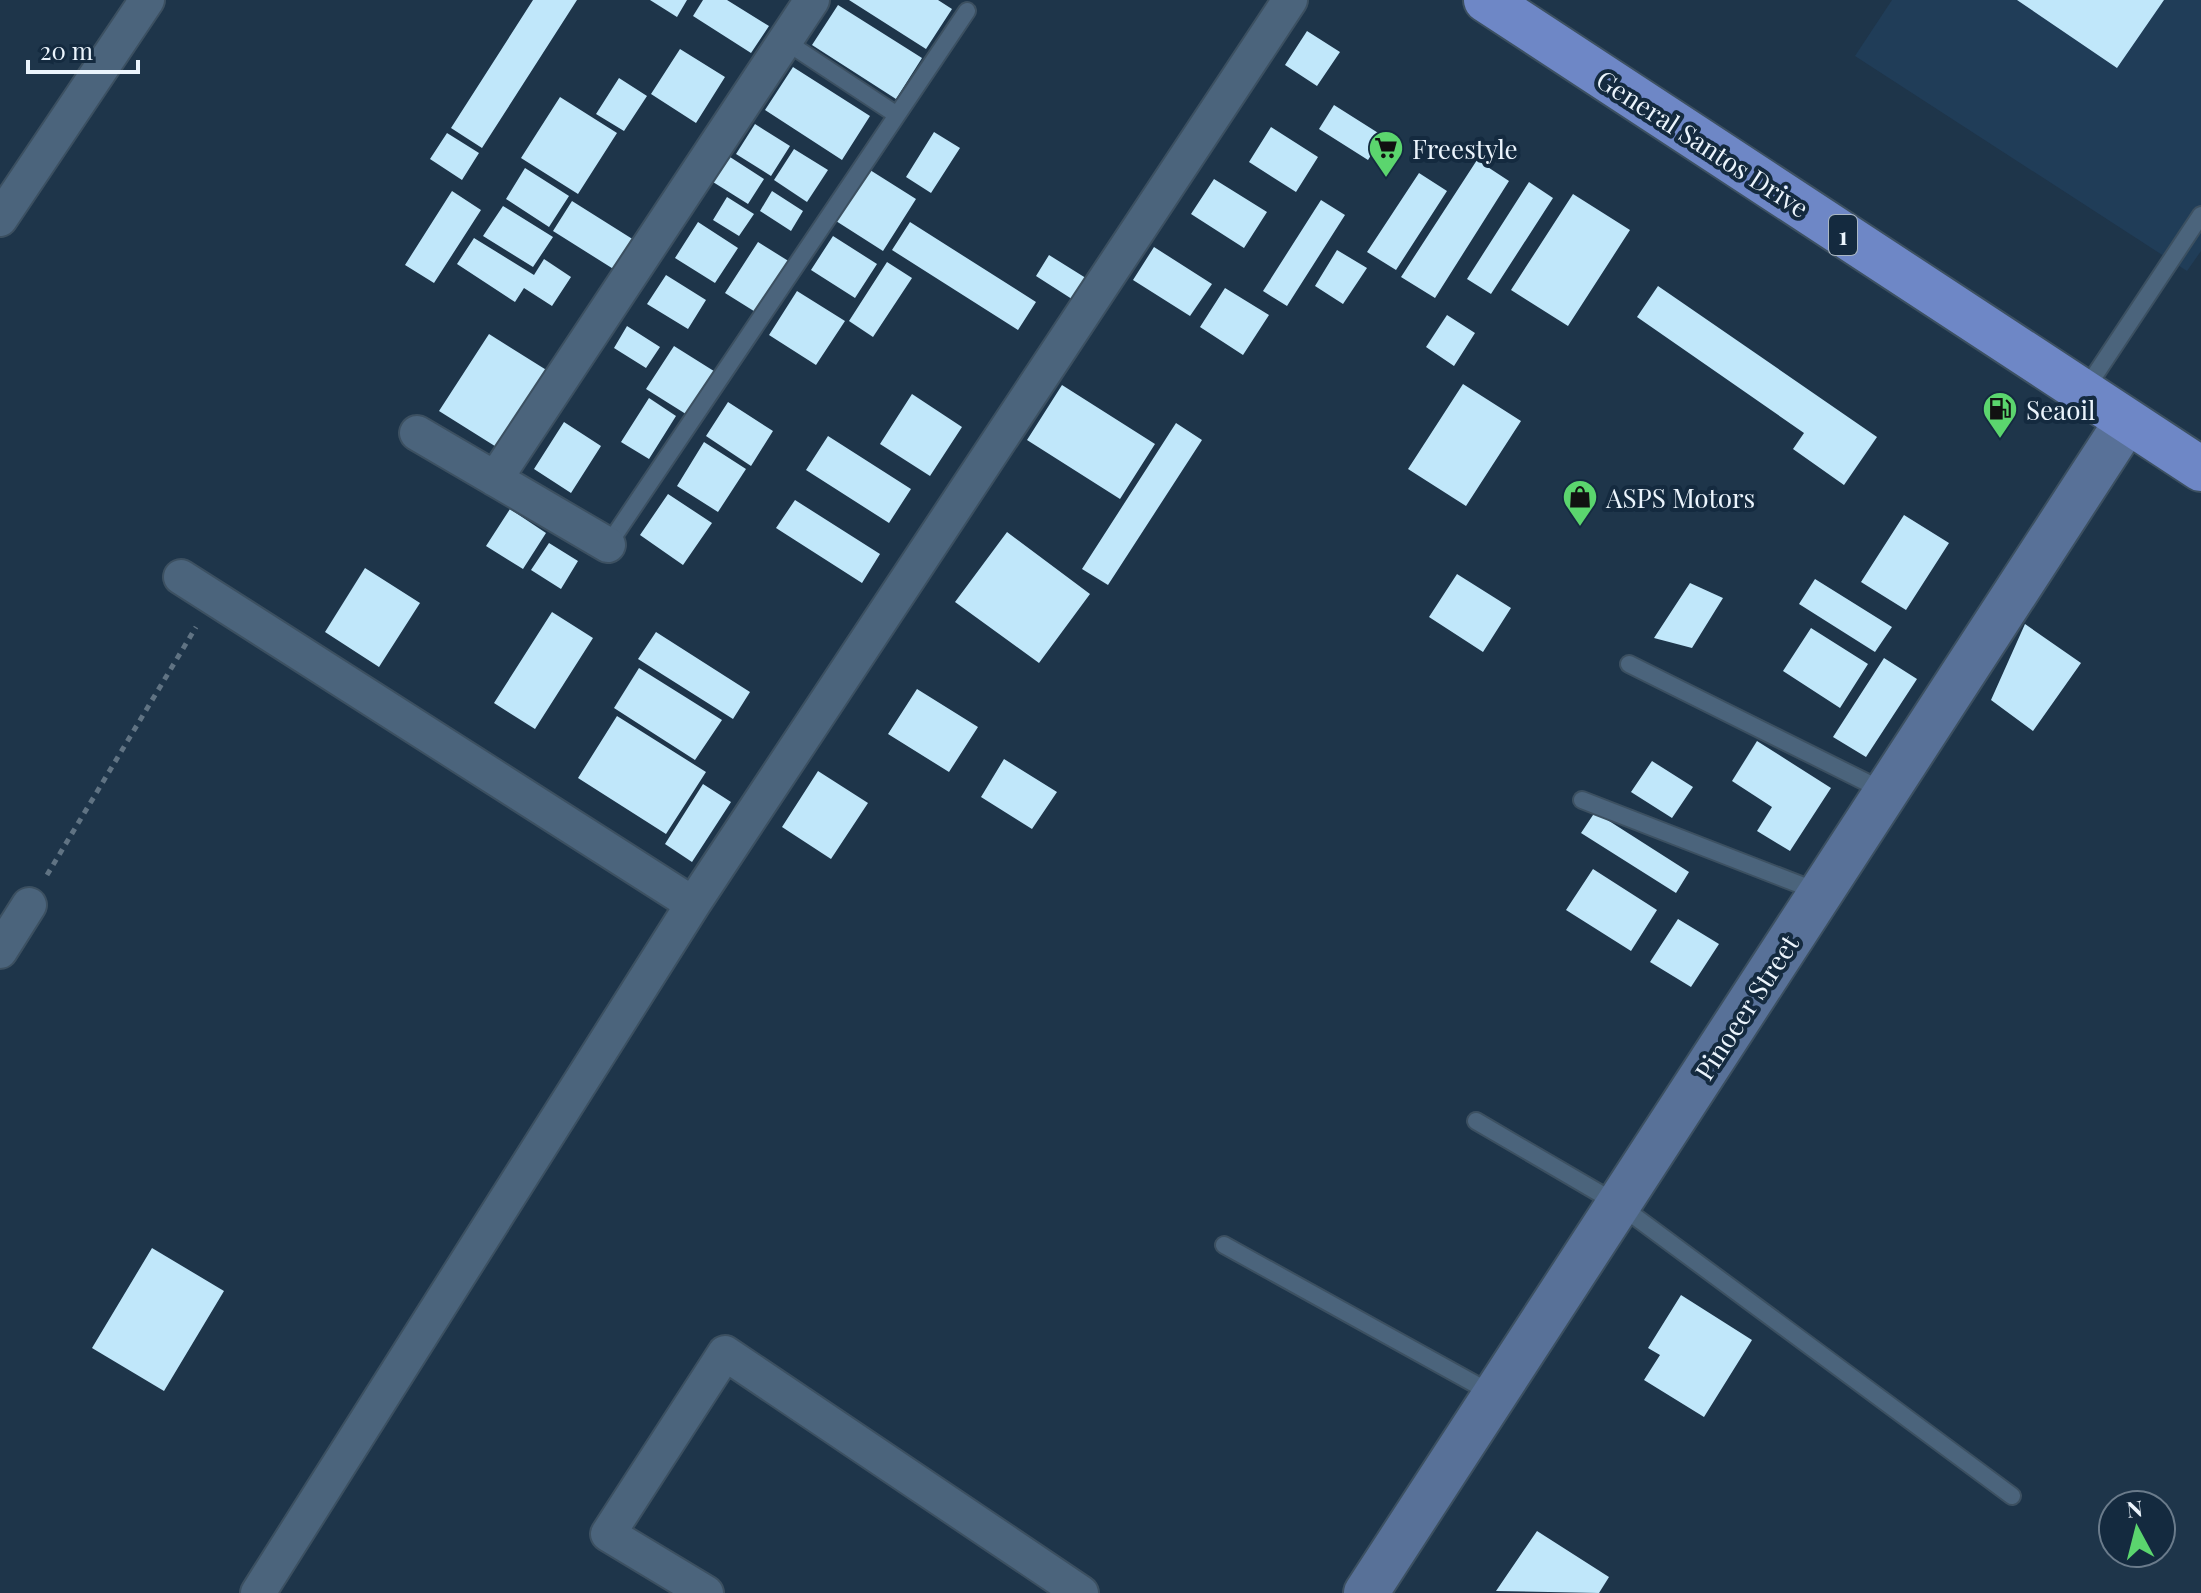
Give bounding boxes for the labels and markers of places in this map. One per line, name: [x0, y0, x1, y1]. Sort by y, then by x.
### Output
supermarket icon: Freestyle: [1367, 129, 1405, 179]
place label: Freestyle: [1412, 131, 1518, 166]
fuel station icon: Seaoil: [1981, 390, 2019, 440]
place label: Seaoil: [2026, 392, 2095, 427]
shop icon: ASPS Motors: [1561, 478, 1599, 528]
place label: ASPS Motors: [1605, 480, 1755, 515]

